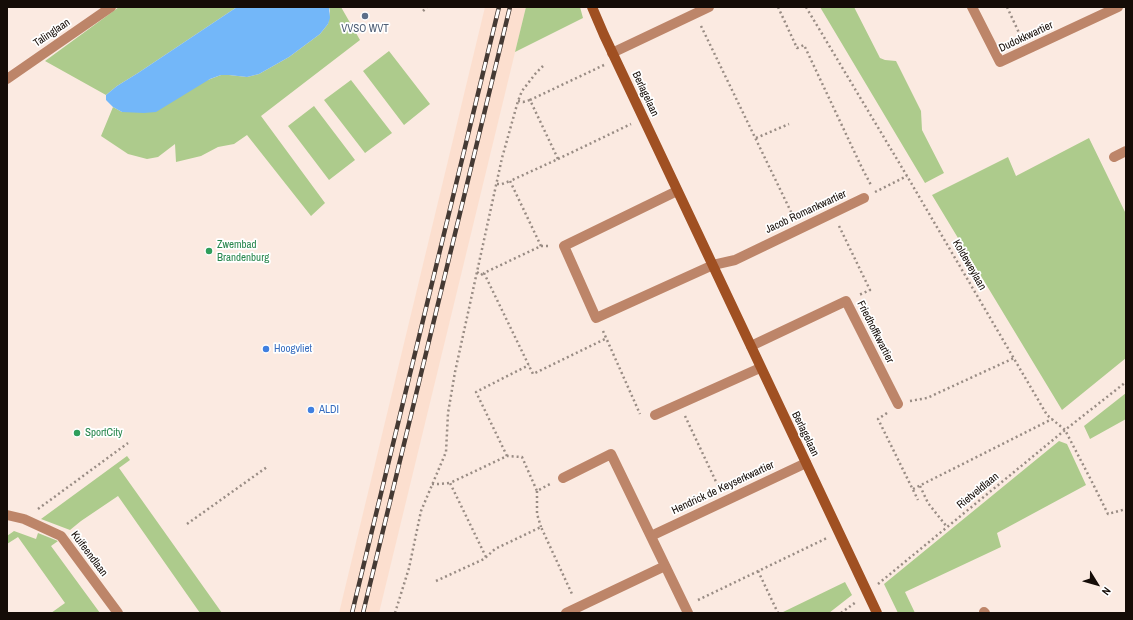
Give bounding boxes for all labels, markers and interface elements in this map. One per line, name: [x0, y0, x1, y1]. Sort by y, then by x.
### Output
marker: VVSO WVT: [360, 11, 370, 21]
street label: Talinglaan: [31, 16, 73, 50]
street label: Dudokkwartier: [997, 19, 1055, 55]
place label: VVSO WVT: [341, 22, 389, 36]
street label: Berlagelaan: [629, 69, 661, 119]
street label: Jacob Romankwartier: [763, 187, 849, 237]
street label: Koldeweylaan: [949, 237, 989, 293]
place label: Zwembad Brandenburg: [217, 238, 269, 264]
marker: Zwembad Brandenburg: [204, 246, 214, 256]
street label: Friedhoffkwartier: [854, 299, 896, 365]
place label: Hoogvliet: [274, 342, 312, 356]
marker: Hoogvliet: [261, 344, 271, 354]
place label: ALDI: [319, 403, 339, 417]
marker: ALDI: [306, 405, 316, 415]
street label: Berlagelaan: [789, 409, 821, 459]
place label: SportCity: [85, 426, 123, 440]
marker: SportCity: [72, 428, 82, 438]
street label: Hendrick de Keyserkwartier: [670, 459, 776, 517]
street label: Rietveldlaan: [954, 470, 1002, 512]
street label: Kuifeendlaan: [68, 529, 110, 579]
north arrow: [1077, 564, 1117, 604]
text: N: [1099, 584, 1114, 598]

